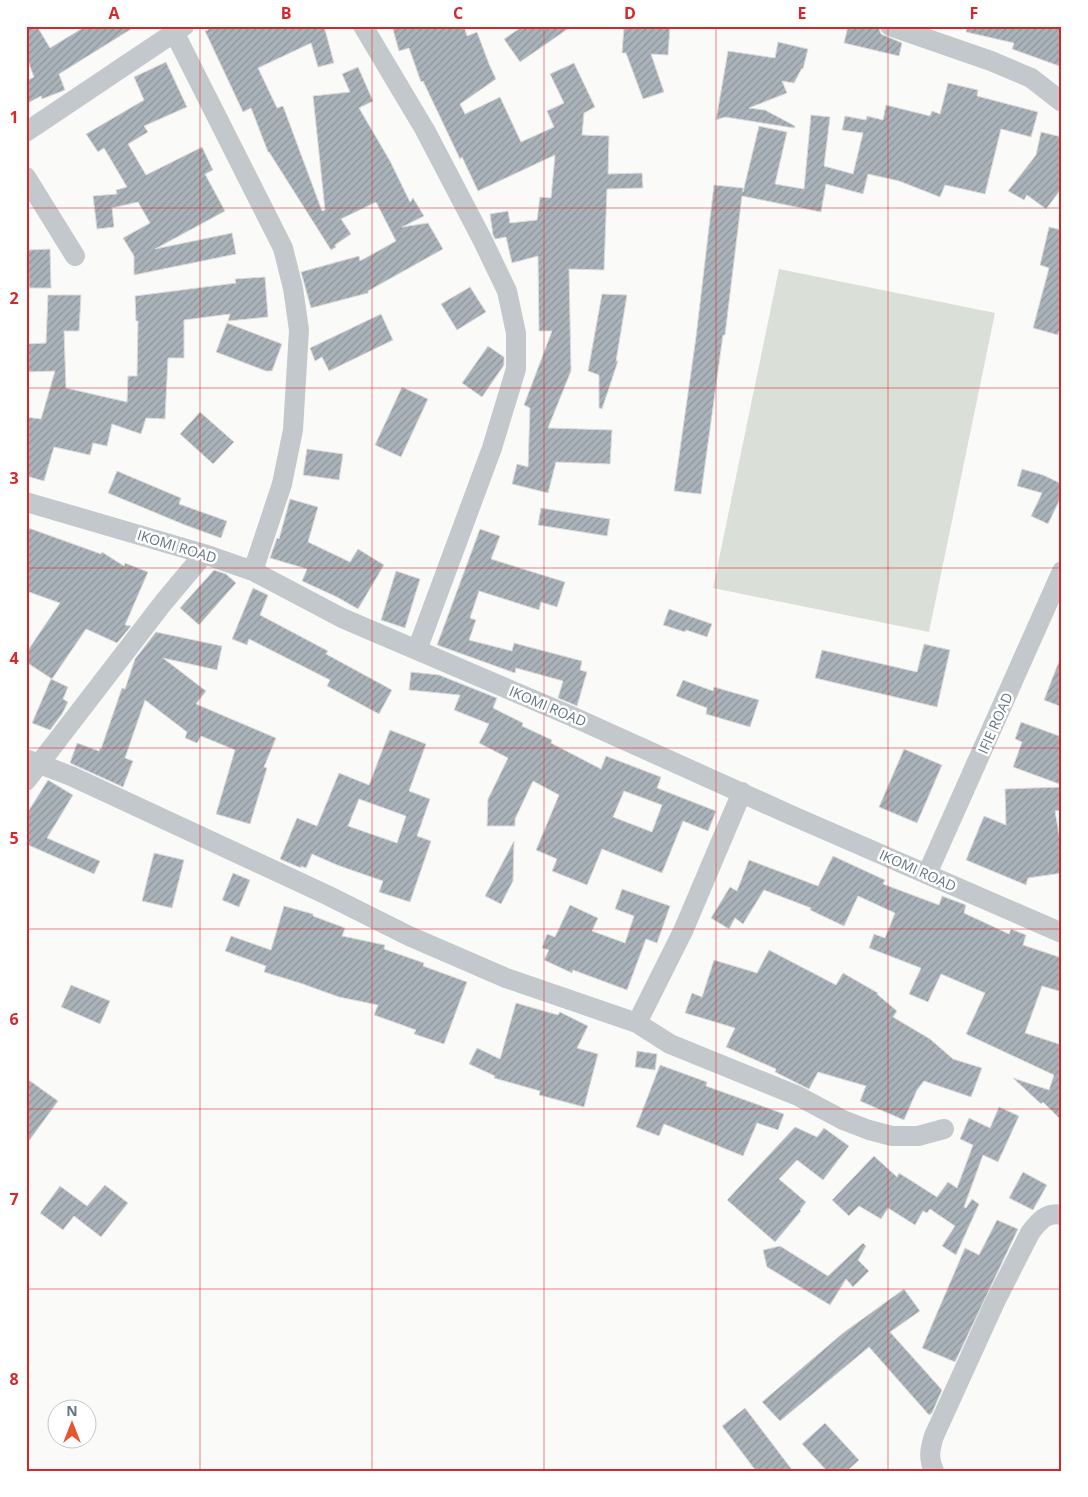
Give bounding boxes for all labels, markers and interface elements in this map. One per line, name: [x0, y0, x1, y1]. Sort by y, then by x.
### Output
text: A: [108, 2, 120, 24]
text: B: [281, 2, 291, 24]
text: C: [453, 2, 463, 24]
text: D: [624, 2, 636, 24]
text: E: [798, 2, 807, 24]
text: F: [970, 2, 978, 24]
text: 1: [9, 106, 19, 128]
text: 2: [9, 287, 19, 309]
text: 3: [9, 467, 19, 489]
street label: IKOMI ROAD: [135, 525, 219, 567]
text: 4: [9, 647, 19, 669]
street label: IKOMI ROAD: [507, 681, 589, 731]
street label: IFIE ROAD: [973, 689, 1017, 757]
text: 5: [9, 827, 19, 849]
street label: IKOMI ROAD: [877, 845, 959, 895]
text: 6: [9, 1008, 19, 1030]
text: 7: [9, 1188, 19, 1210]
text: 8: [9, 1368, 19, 1390]
north arrow: [48, 1400, 98, 1450]
text: N: [66, 1401, 78, 1420]

